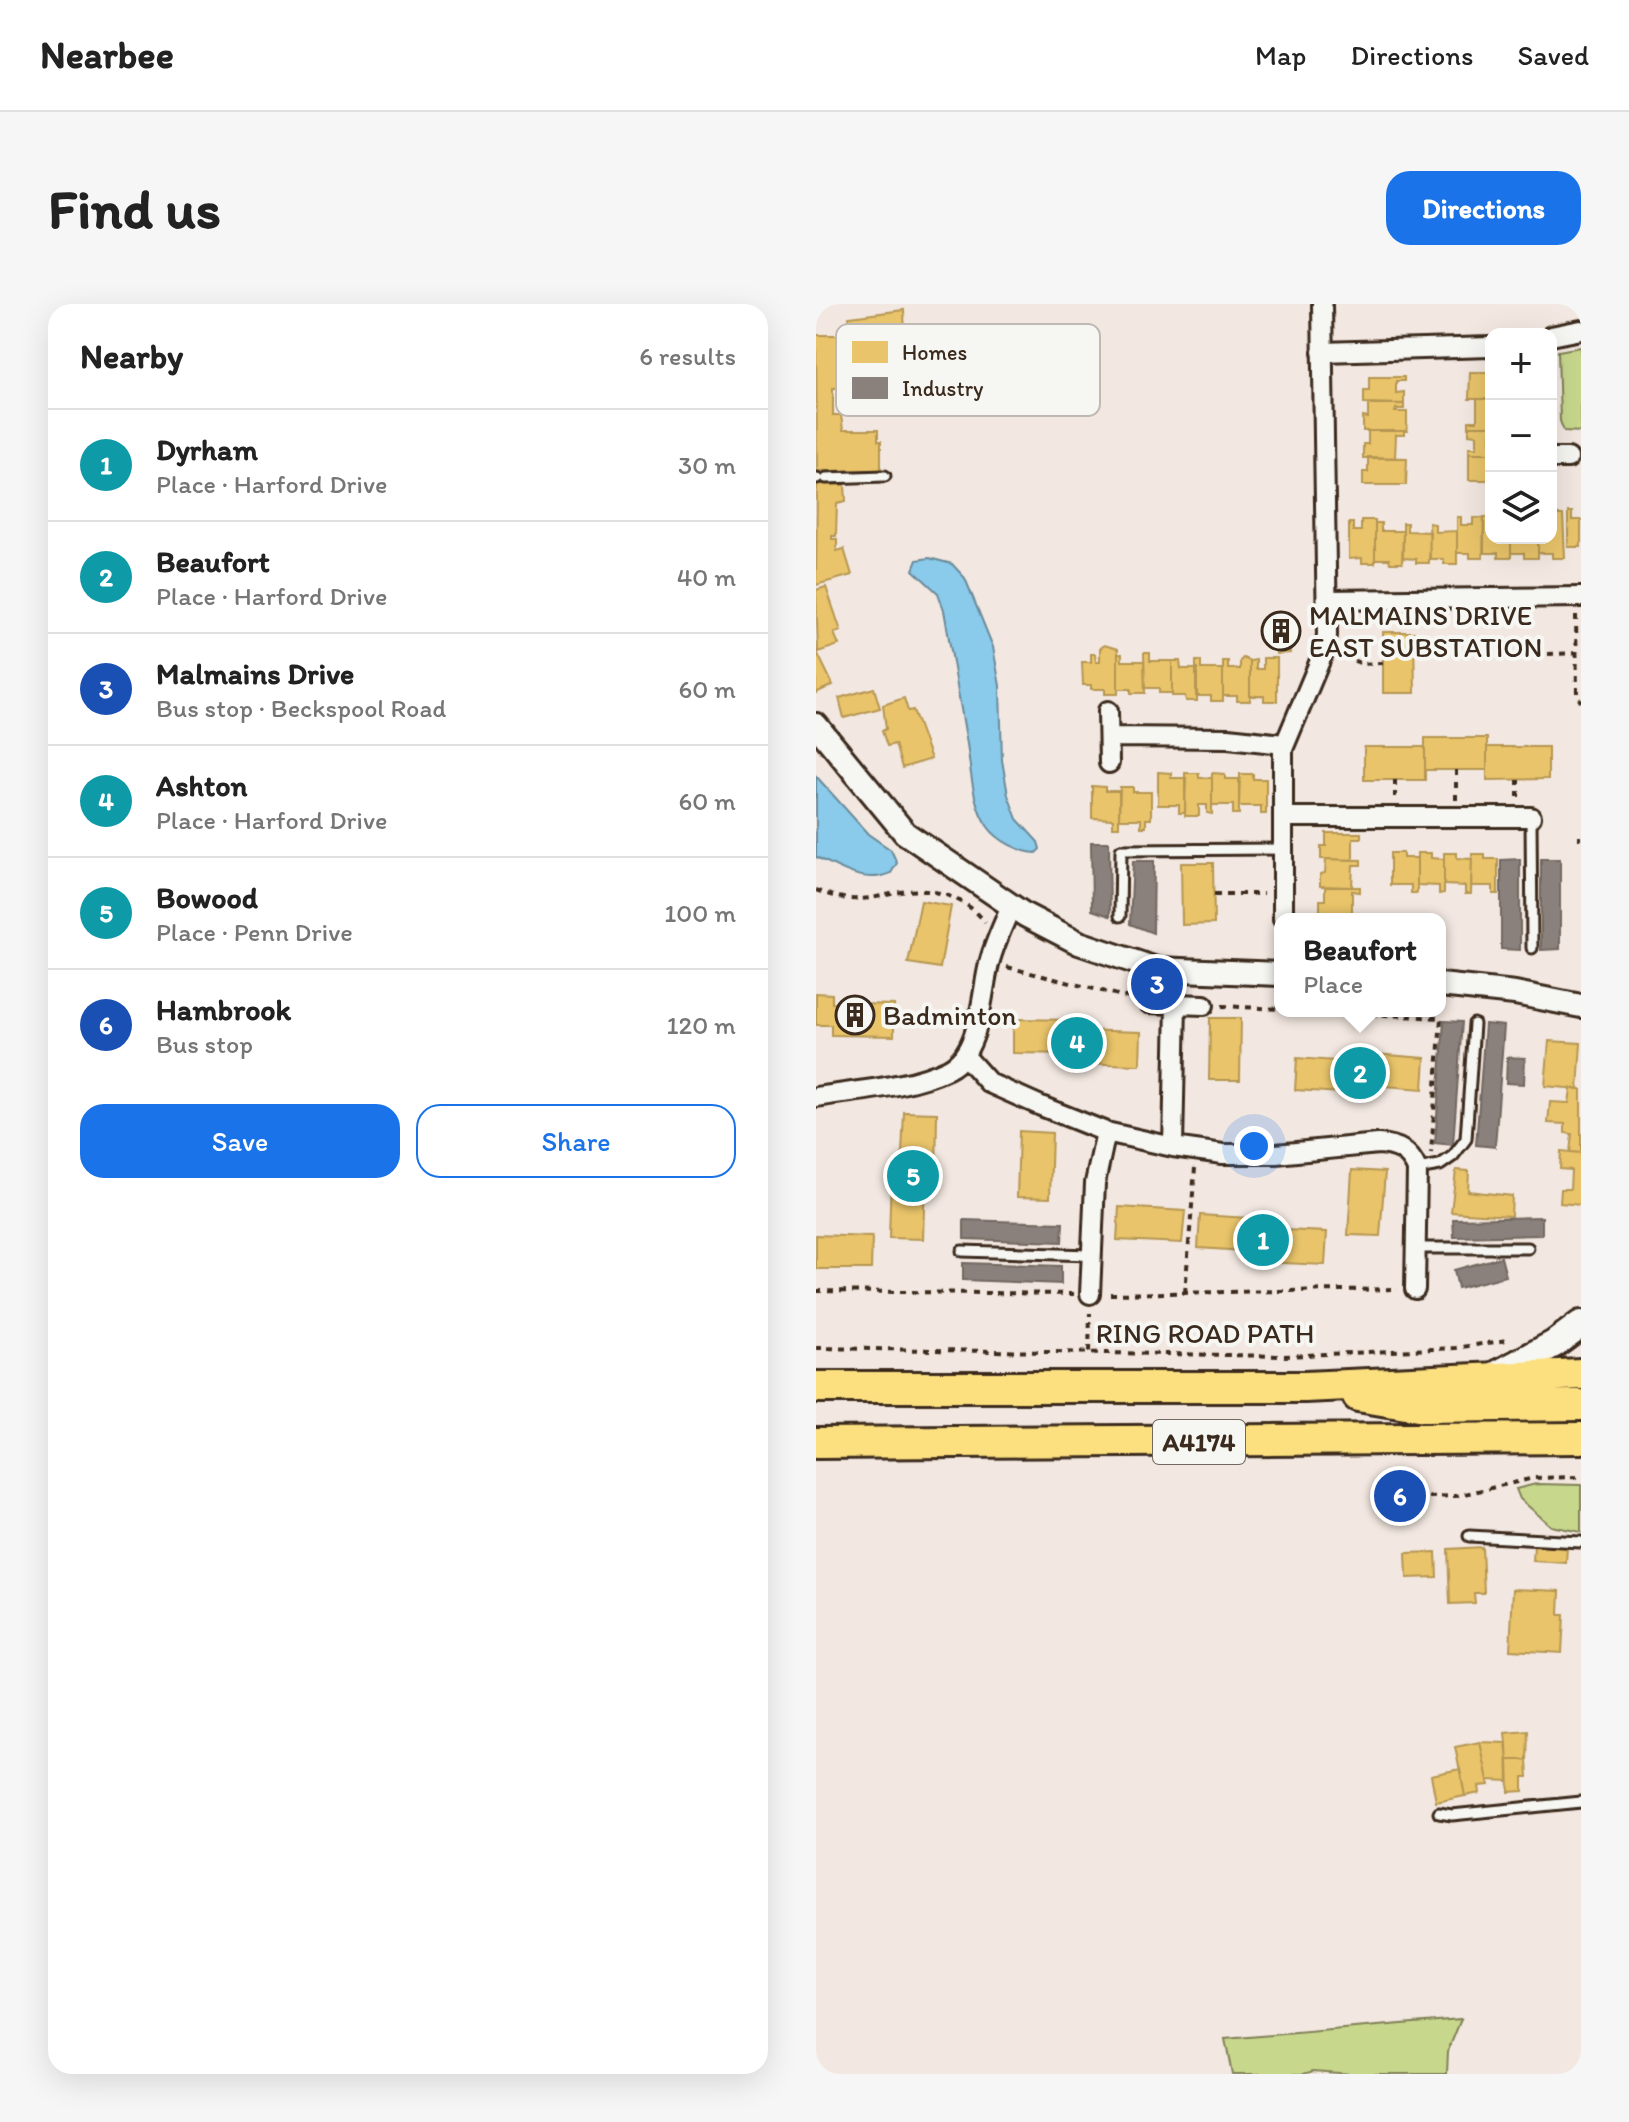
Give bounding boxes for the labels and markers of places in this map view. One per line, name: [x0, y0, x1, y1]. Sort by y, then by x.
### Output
place label: MALMAINS DRIVE EAST SUBSTATION: [1309, 598, 1542, 664]
building icon: MALMAINS DRIVE EAST SUBSTATION: [1260, 610, 1302, 652]
pin: 3: [1131, 954, 1183, 1014]
building icon: Badminton: [834, 994, 876, 1036]
place label: Badminton: [883, 998, 1016, 1032]
pin: 4: [1051, 1013, 1103, 1073]
pin: 2: [1334, 1043, 1386, 1103]
pin: 5: [887, 1146, 939, 1206]
pin: 1: [1237, 1210, 1289, 1270]
pin: 6: [1374, 1466, 1426, 1526]

